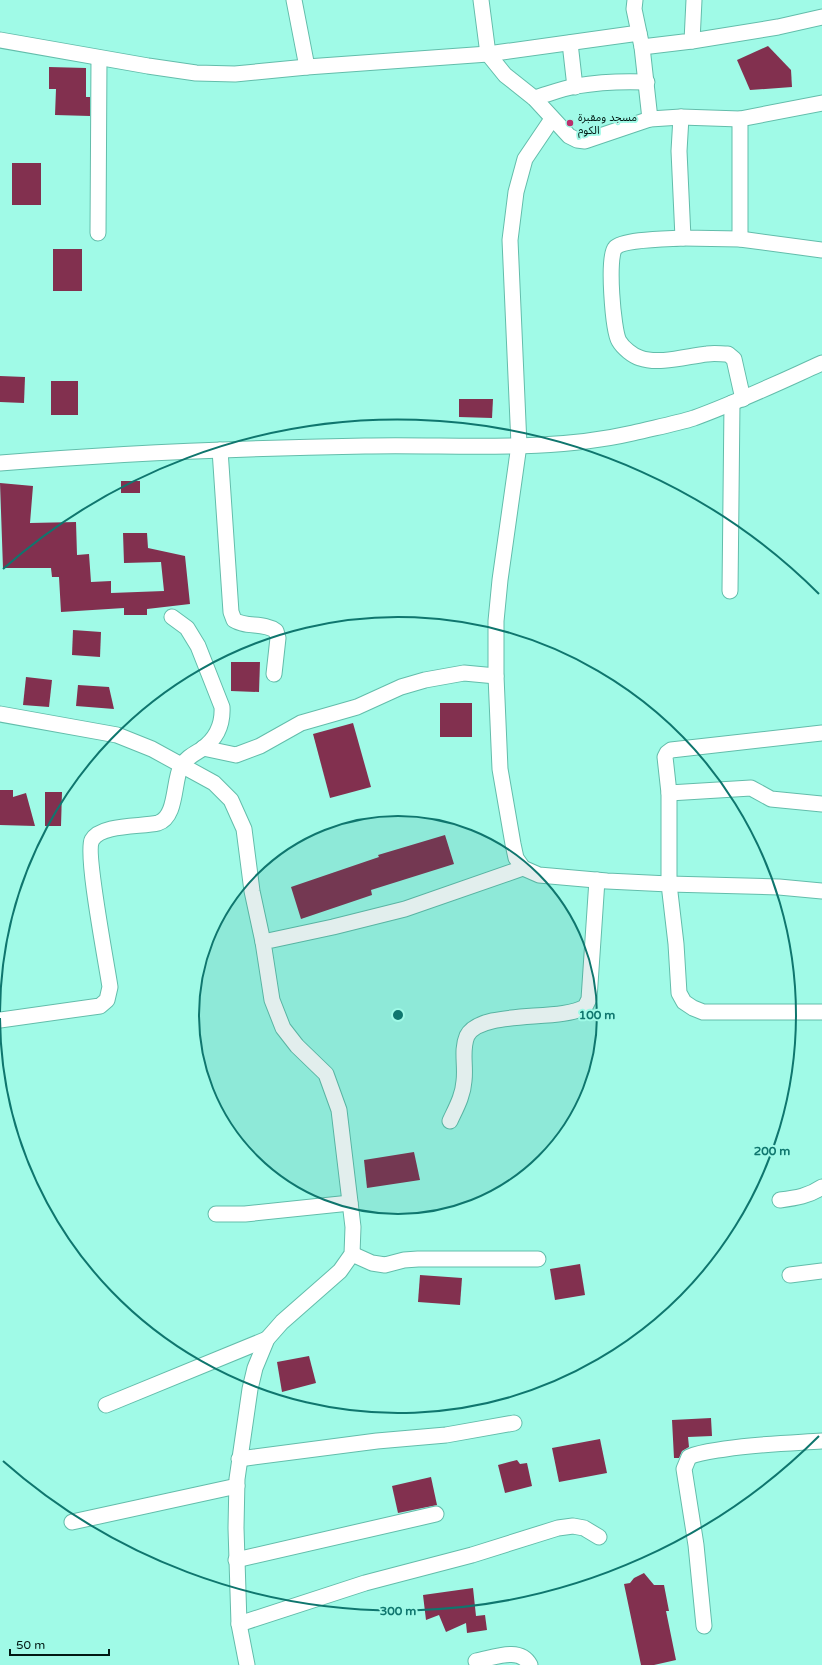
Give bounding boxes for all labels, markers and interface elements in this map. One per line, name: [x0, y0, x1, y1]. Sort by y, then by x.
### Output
place label: مسجد ومقبرة الكوم: [578, 111, 637, 138]
marker: مسجد ومقبرة الكوم: [565, 118, 575, 128]
centre of rings: [391, 1008, 405, 1022]
text: 100 m: [579, 1008, 615, 1022]
text: 200 m: [754, 1144, 790, 1158]
text: 300 m: [380, 1604, 416, 1618]
scale bar: [10, 1631, 109, 1657]
text: 50 m: [16, 1638, 45, 1652]

